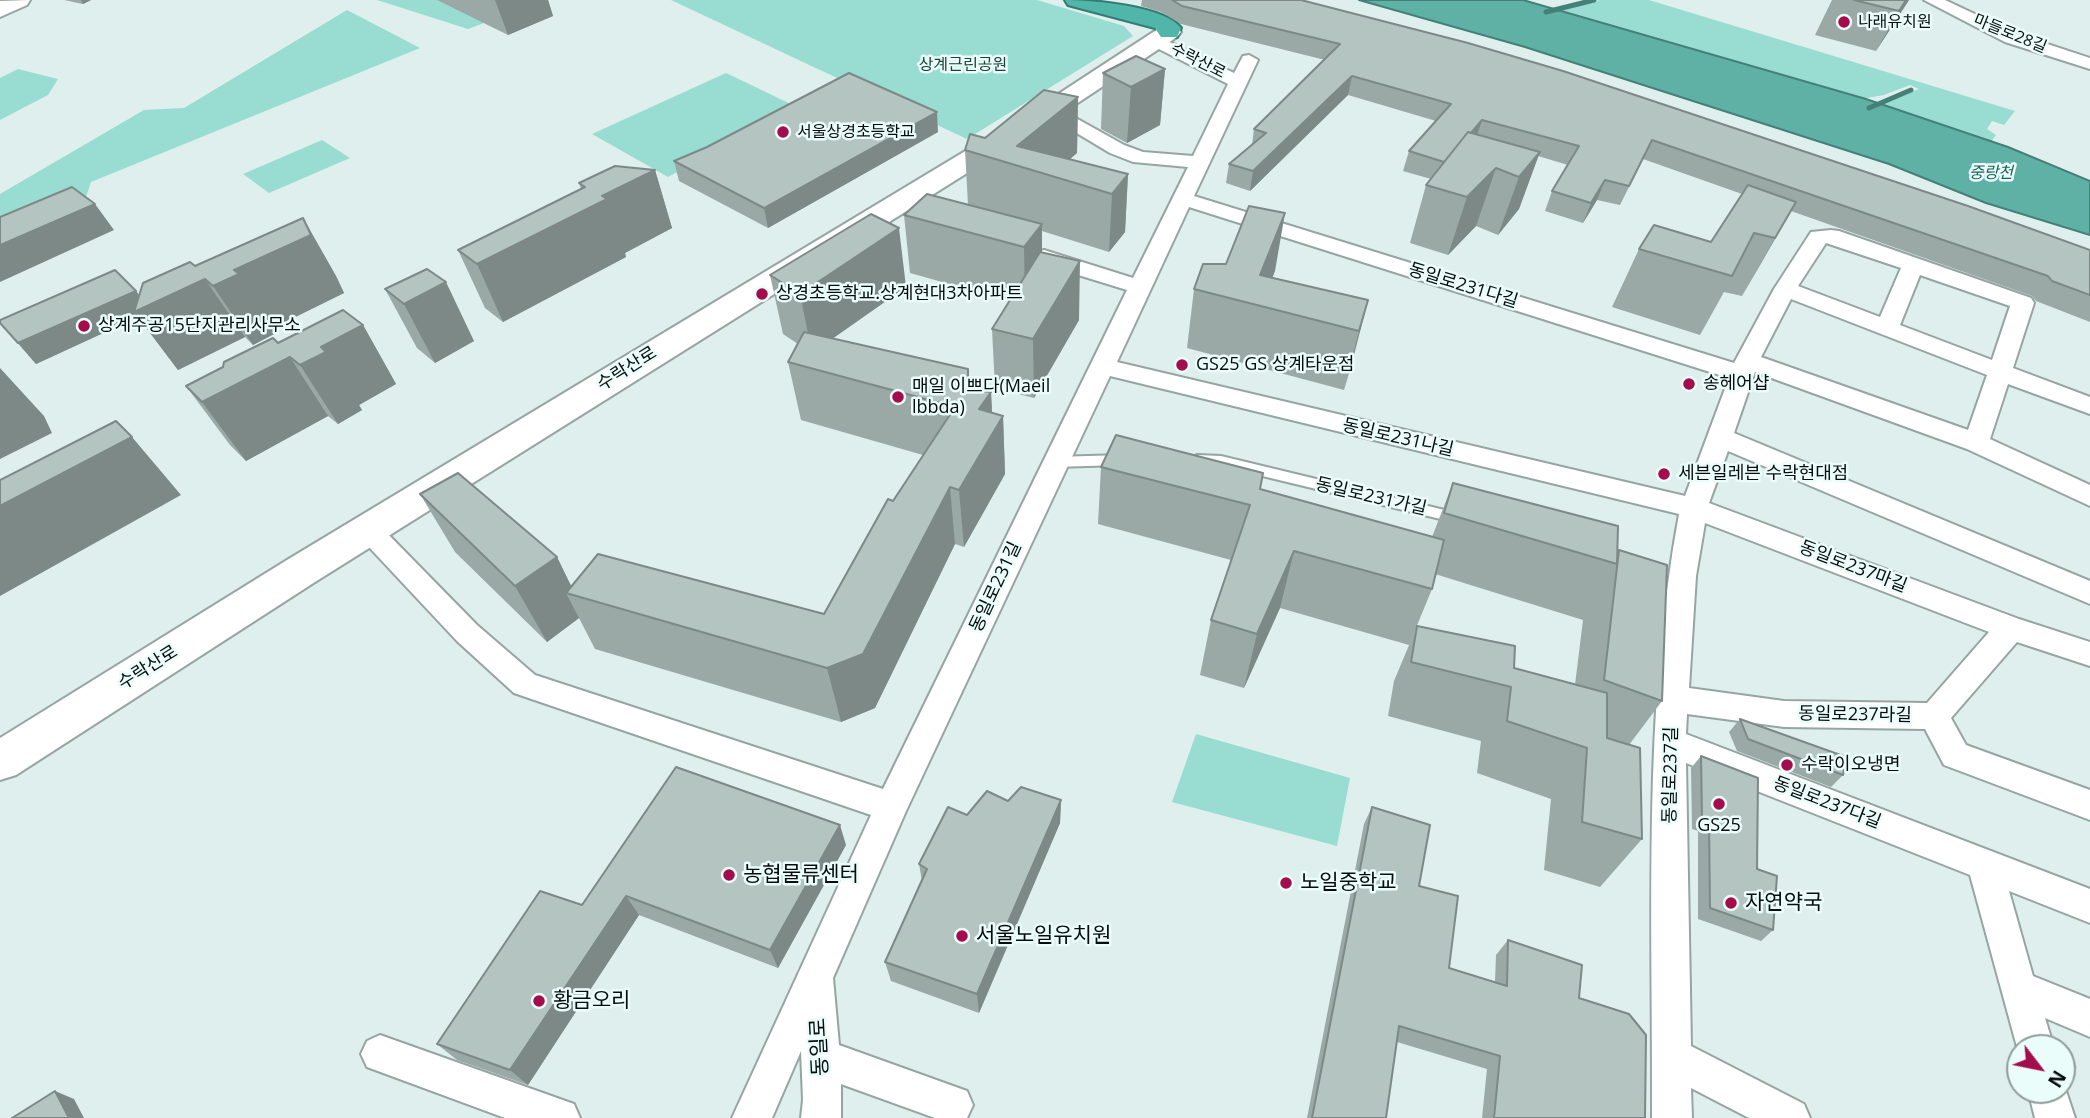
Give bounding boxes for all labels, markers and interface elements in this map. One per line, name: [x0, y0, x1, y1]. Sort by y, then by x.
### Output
street label: 마들로28길: [1971, 11, 2049, 57]
place label: 나래유치원: [1858, 12, 1932, 32]
marker: 나래유치원: [1836, 14, 1852, 30]
street label: 수락산로: [1167, 39, 1229, 83]
park label: 상계근린공원: [919, 55, 1007, 75]
place label: 서울상경초등학교: [797, 122, 915, 142]
marker: 서울상경초등학교: [775, 124, 791, 140]
water label: 중랑천: [1969, 163, 2013, 183]
street label: 동일로231다길: [1405, 259, 1521, 313]
place label: 상경초등학교.상계현대3차아파트: [776, 283, 1023, 305]
marker: 상경초등학교.상계현대3차아파트: [754, 286, 770, 302]
place label: 상계주공15단지관리사무소: [98, 315, 301, 337]
marker: 상계주공15단지관리사무소: [76, 318, 92, 334]
street label: 수락산로: [593, 342, 661, 396]
place label: GS25 GS 상계타운점: [1196, 354, 1355, 376]
marker: GS25 GS 상계타운점: [1174, 357, 1190, 373]
place label: 송헤어샵: [1703, 373, 1769, 395]
place label: 매일 이쁘다(Maeil lbbda): [912, 376, 1050, 418]
marker: 송헤어샵: [1681, 376, 1697, 392]
marker: 매일 이쁘다(Maeil lbbda): [890, 389, 906, 405]
street label: 동일로231나길: [1340, 415, 1456, 461]
place label: 세븐일레븐 수락현대점: [1678, 463, 1848, 485]
marker: 세븐일레븐 수락현대점: [1656, 466, 1672, 482]
street label: 동일로231가길: [1313, 474, 1429, 520]
street label: 동일로237마길: [1796, 537, 1910, 597]
street label: 동일로231길: [966, 538, 1026, 636]
street label: 수락산로: [114, 641, 182, 695]
street label: 동일로237라길: [1798, 703, 1912, 727]
street label: 동일로237길: [1659, 726, 1683, 824]
place label: 수락이오냉면: [1801, 754, 1900, 776]
marker: 수락이오냉면: [1779, 757, 1795, 773]
street label: 동일로237다길: [1770, 773, 1884, 833]
marker: GS25: [1711, 796, 1727, 812]
place label: GS25: [1697, 815, 1741, 837]
place label: 농협물류센터: [743, 862, 859, 888]
marker: 농협물류센터: [721, 867, 737, 883]
place label: 노일중학교: [1300, 870, 1397, 896]
marker: 노일중학교: [1278, 875, 1294, 891]
place label: 자연약국: [1745, 890, 1822, 916]
marker: 자연약국: [1723, 895, 1739, 911]
place label: 서울노일유치원: [976, 923, 1111, 949]
marker: 서울노일유치원: [954, 928, 970, 944]
place label: 황금오리: [553, 988, 630, 1014]
marker: 황금오리: [531, 993, 547, 1009]
street label: 동일로: [806, 1017, 834, 1077]
north arrow: [2006, 1034, 2076, 1104]
text: N: [2042, 1066, 2072, 1093]

